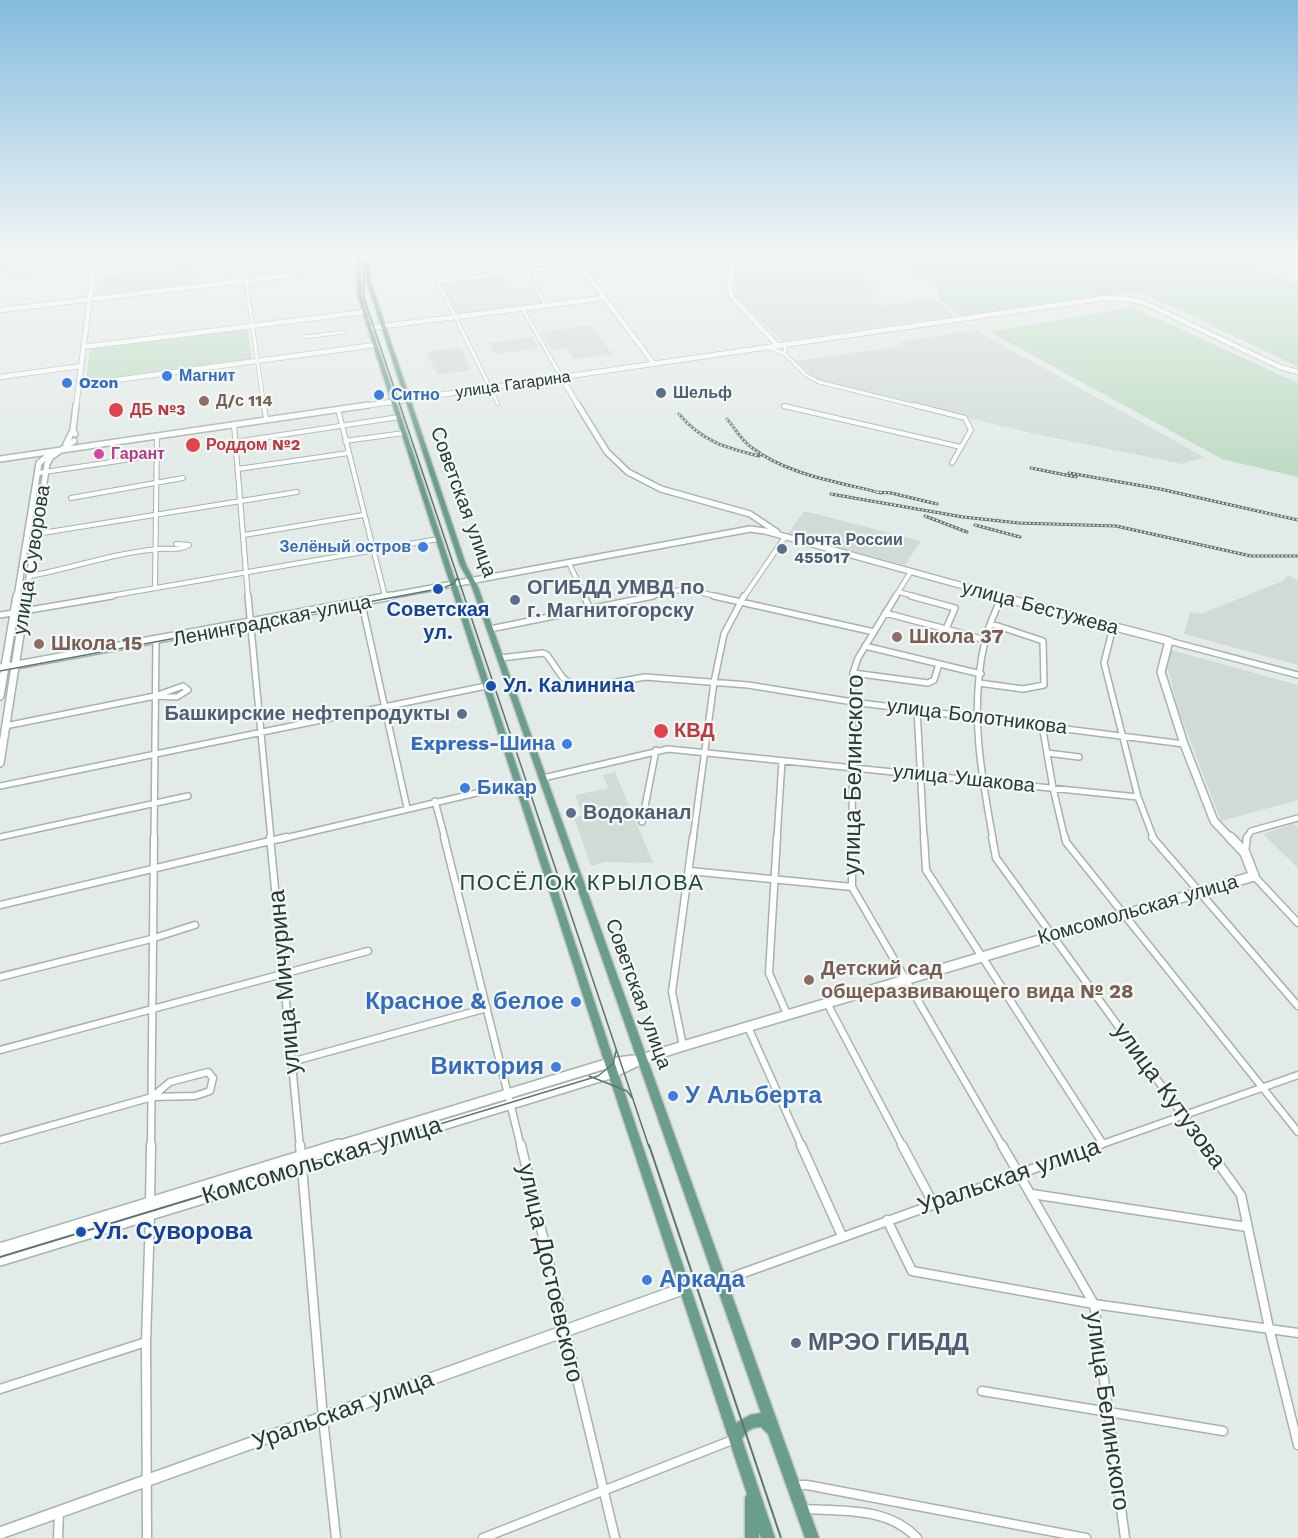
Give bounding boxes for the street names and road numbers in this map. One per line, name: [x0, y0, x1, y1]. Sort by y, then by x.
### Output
street label: улица Гагарина: [454, 367, 572, 403]
street label: Советская улица: [425, 424, 501, 580]
street label: улица Суворова: [8, 483, 56, 637]
street label: улица Бестужева: [959, 575, 1121, 641]
street label: Ленинградская улица: [171, 590, 373, 652]
street label: улица Белинского: [838, 674, 870, 876]
street label: улица Болотникова: [886, 694, 1068, 740]
street label: улица Ушакова: [892, 760, 1036, 798]
street label: Комсомольская улица: [1035, 870, 1241, 950]
street label: улица Мичурина: [263, 889, 307, 1075]
street label: Советская улица: [600, 916, 676, 1072]
street label: улица Кутузова: [1106, 1017, 1232, 1175]
street label: Комсомольская улица: [199, 1111, 445, 1211]
street label: Уральская улица: [914, 1132, 1104, 1222]
street label: улица Достоевского: [511, 1161, 589, 1385]
street label: улица Белинского: [1079, 1310, 1135, 1512]
street label: Уральская улица: [248, 1365, 438, 1457]

